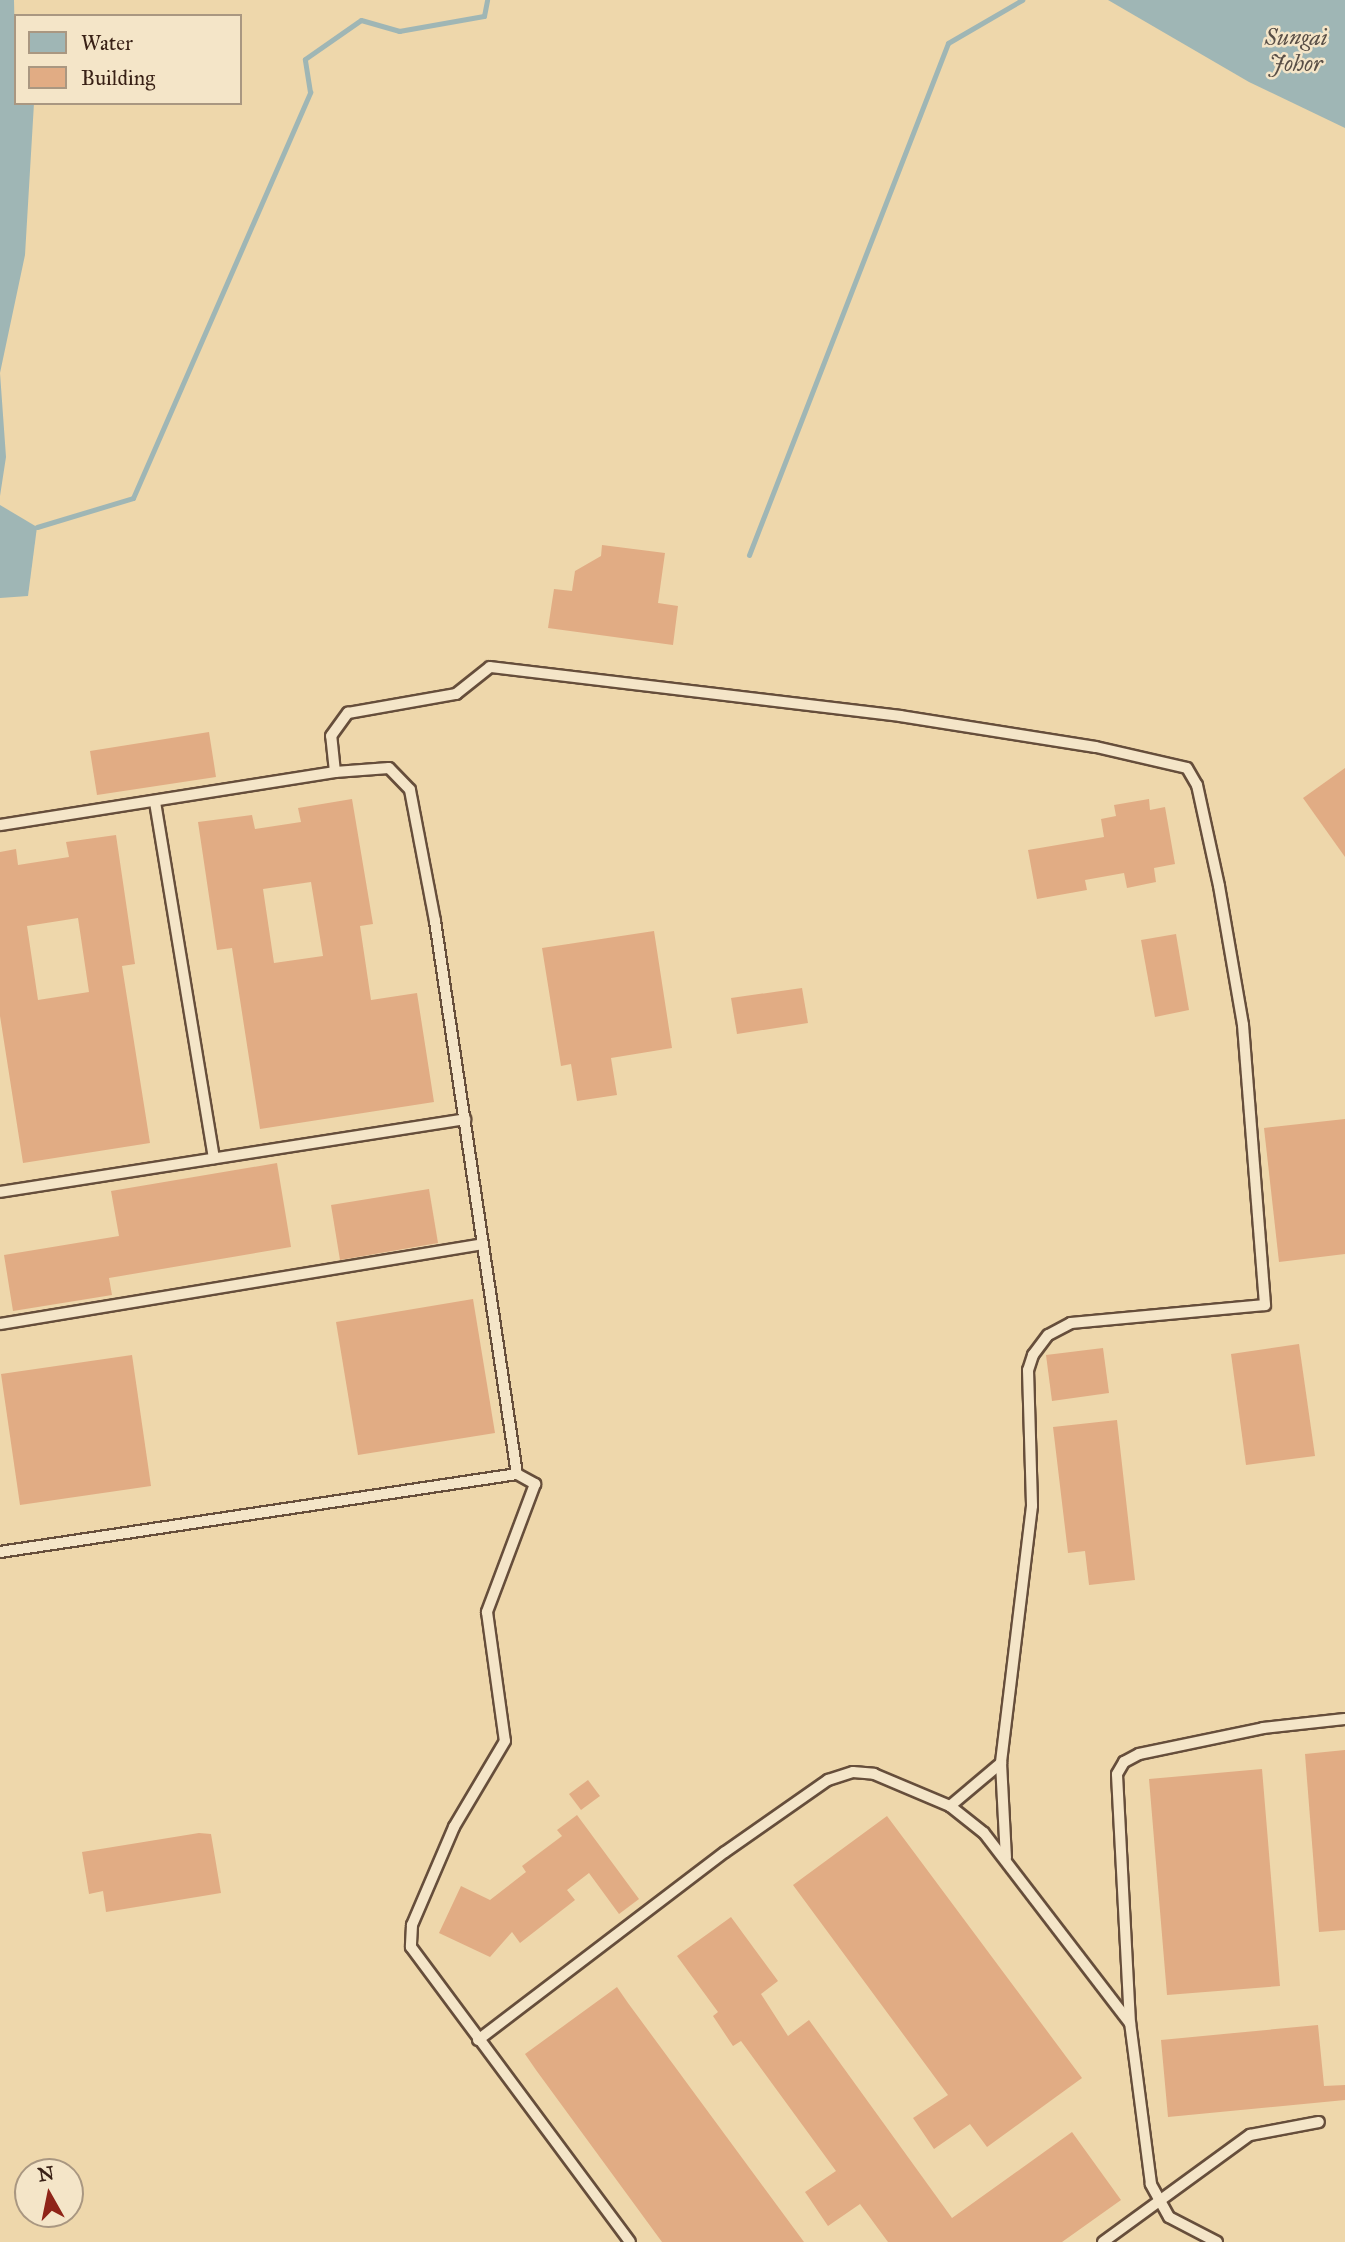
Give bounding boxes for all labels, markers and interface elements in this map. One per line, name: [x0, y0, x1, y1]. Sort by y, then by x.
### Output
legend: [14, 14, 242, 105]
water label: Sungai Johor: [1265, 23, 1327, 77]
text: Water: [81, 30, 133, 56]
text: Building: [81, 65, 155, 91]
north arrow: [14, 2158, 84, 2228]
text: N: [36, 2161, 56, 2186]

